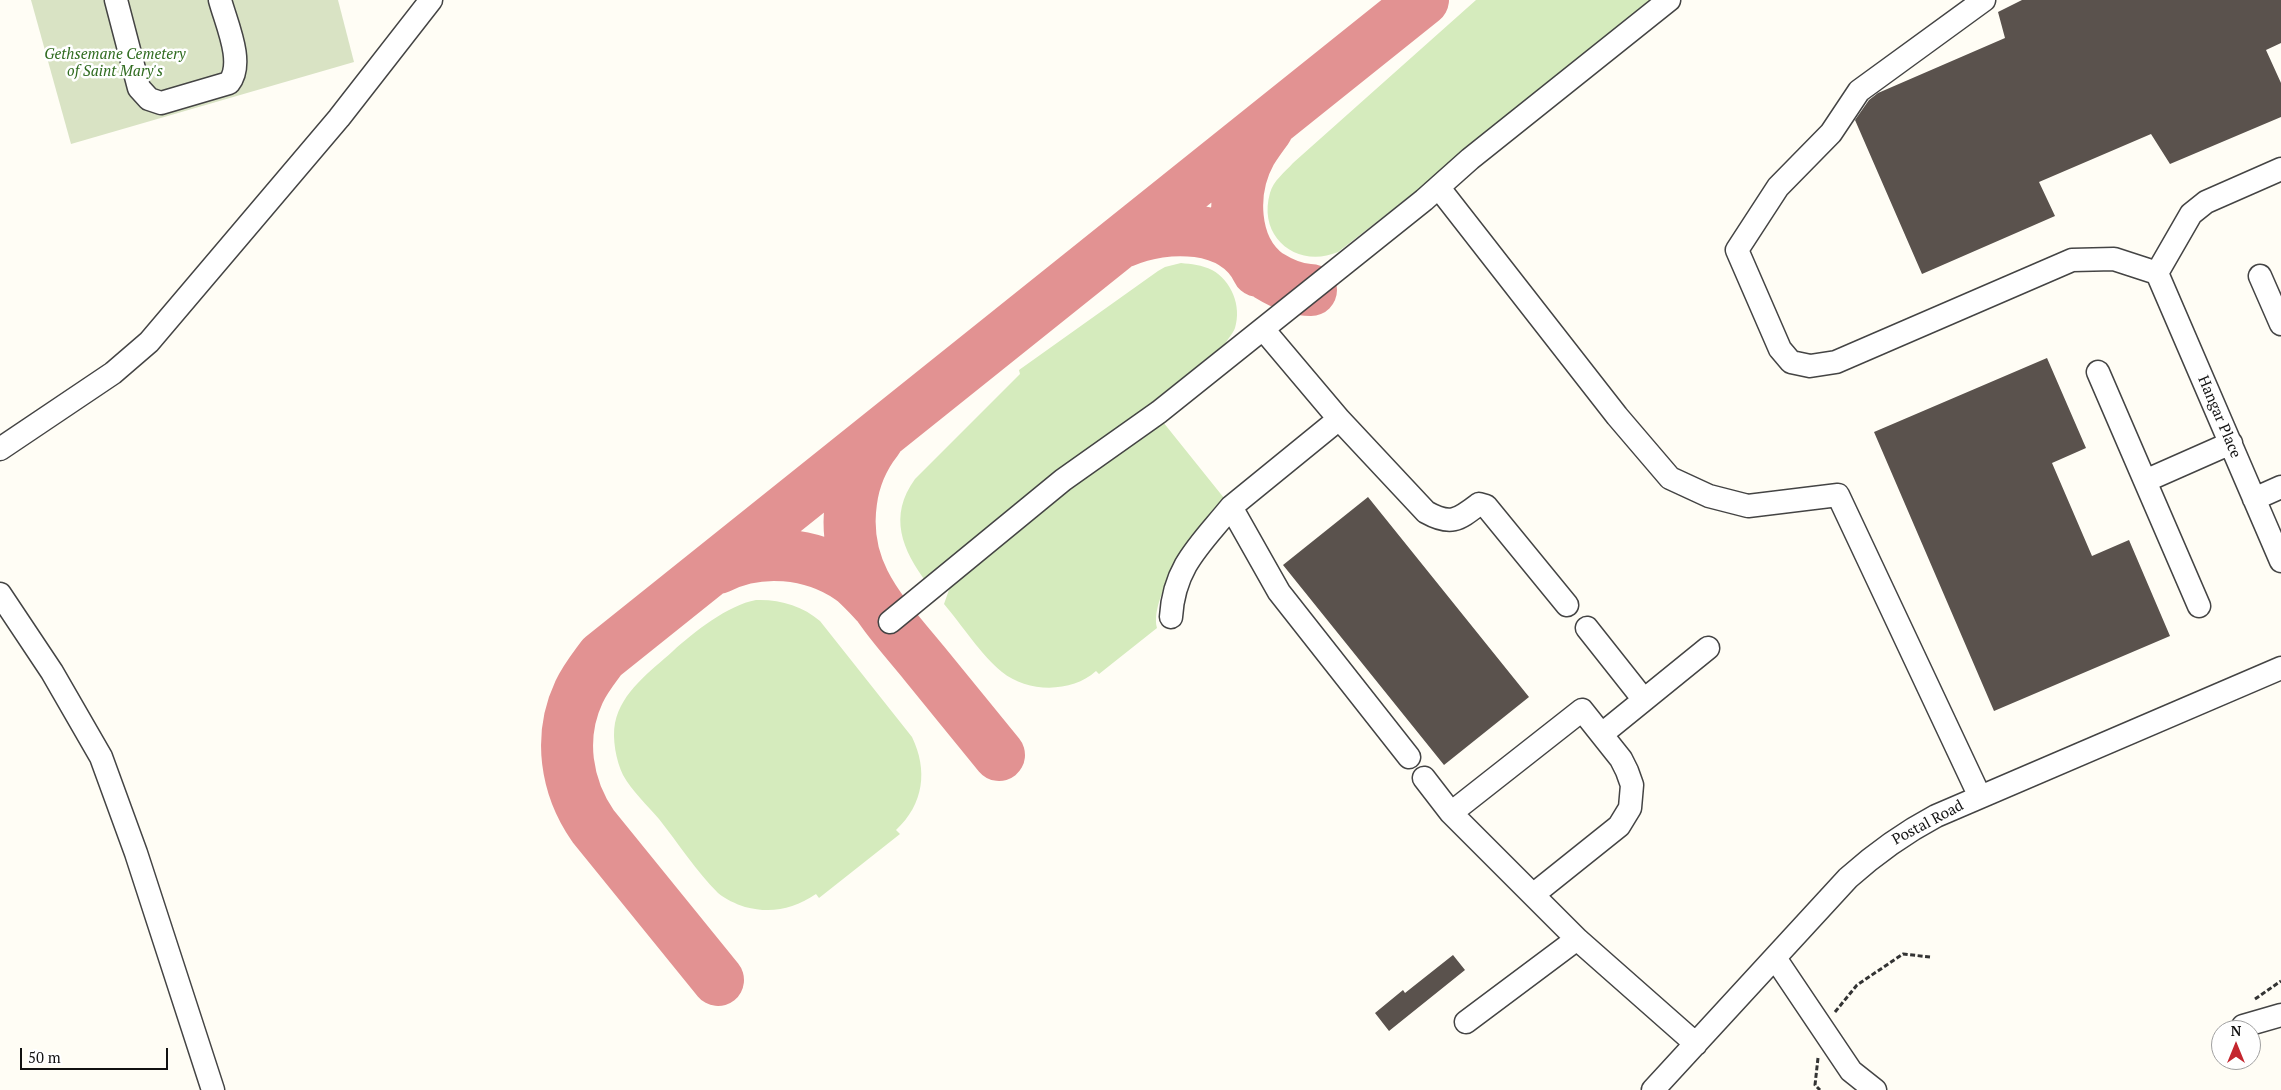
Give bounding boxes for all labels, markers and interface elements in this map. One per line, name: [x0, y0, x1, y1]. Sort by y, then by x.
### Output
park label: Gethsemane Cemetery of Saint Mary's: [44, 46, 186, 81]
street label: Hangar Place: [2194, 373, 2244, 461]
street label: Postal Road: [1889, 797, 1967, 849]
north arrow: [2211, 1020, 2261, 1070]
text: N: [2231, 1021, 2241, 1040]
scale bar: [22, 1038, 170, 1070]
text: 50 m: [28, 1047, 61, 1067]

